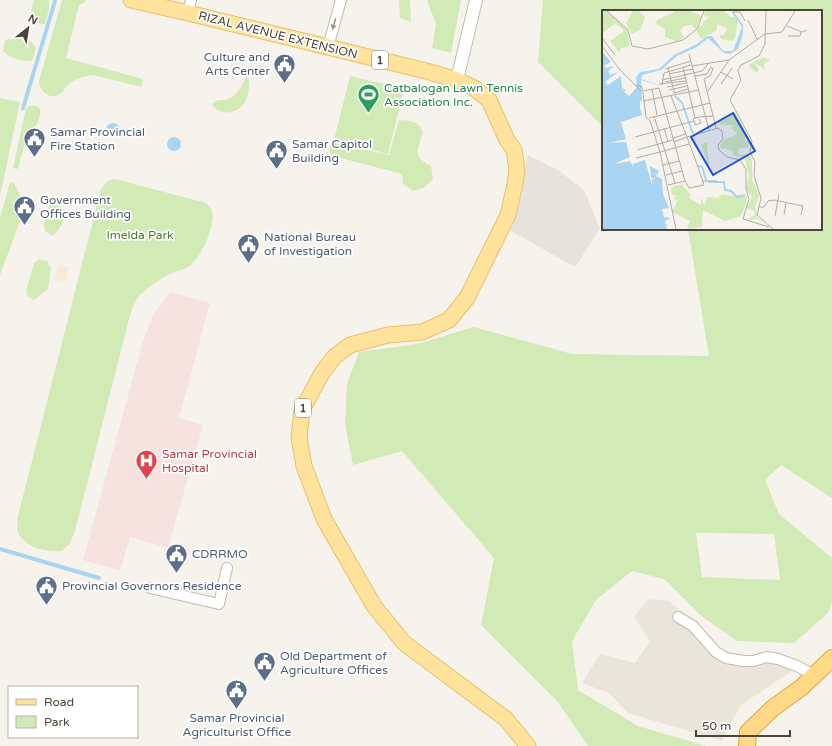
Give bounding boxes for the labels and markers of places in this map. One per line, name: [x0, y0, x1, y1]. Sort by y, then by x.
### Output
place label: Culture and Arts Center: [204, 50, 270, 78]
public building icon: Culture and Arts Center: [272, 51, 298, 84]
place label: Catbalogan Lawn Tennis Association Inc.: [384, 81, 523, 109]
sports icon: Catbalogan Lawn Tennis Association Inc.: [356, 82, 382, 115]
place label: Samar Provincial Fire Station: [50, 125, 145, 153]
public building icon: Samar Provincial Fire Station: [22, 126, 48, 159]
place label: Samar Capitol Building: [292, 137, 372, 165]
public building icon: Samar Capitol Building: [264, 138, 290, 171]
place label: Government Offices Building: [40, 193, 131, 221]
public building icon: Government Offices Building: [11, 194, 37, 227]
place label: National Bureau of Investigation: [264, 230, 356, 258]
public building icon: National Bureau of Investigation: [236, 231, 262, 264]
place label: Samar Provincial Hospital: [162, 447, 257, 475]
hospital icon: Samar Provincial Hospital: [133, 448, 159, 481]
public building icon: CDRRMO: [163, 541, 189, 574]
place label: CDRRMO: [192, 547, 248, 561]
public building icon: Provincial Governors Residence: [33, 573, 59, 606]
place label: Provincial Governors Residence: [62, 579, 242, 593]
place label: Old Department of Agriculture Offices: [280, 649, 388, 677]
public building icon: Old Department of Agriculture Offices: [252, 650, 278, 683]
public building icon: Samar Provincial Agriculturist Office: [224, 678, 250, 711]
place label: Samar Provincial Agriculturist Office: [183, 711, 292, 739]

